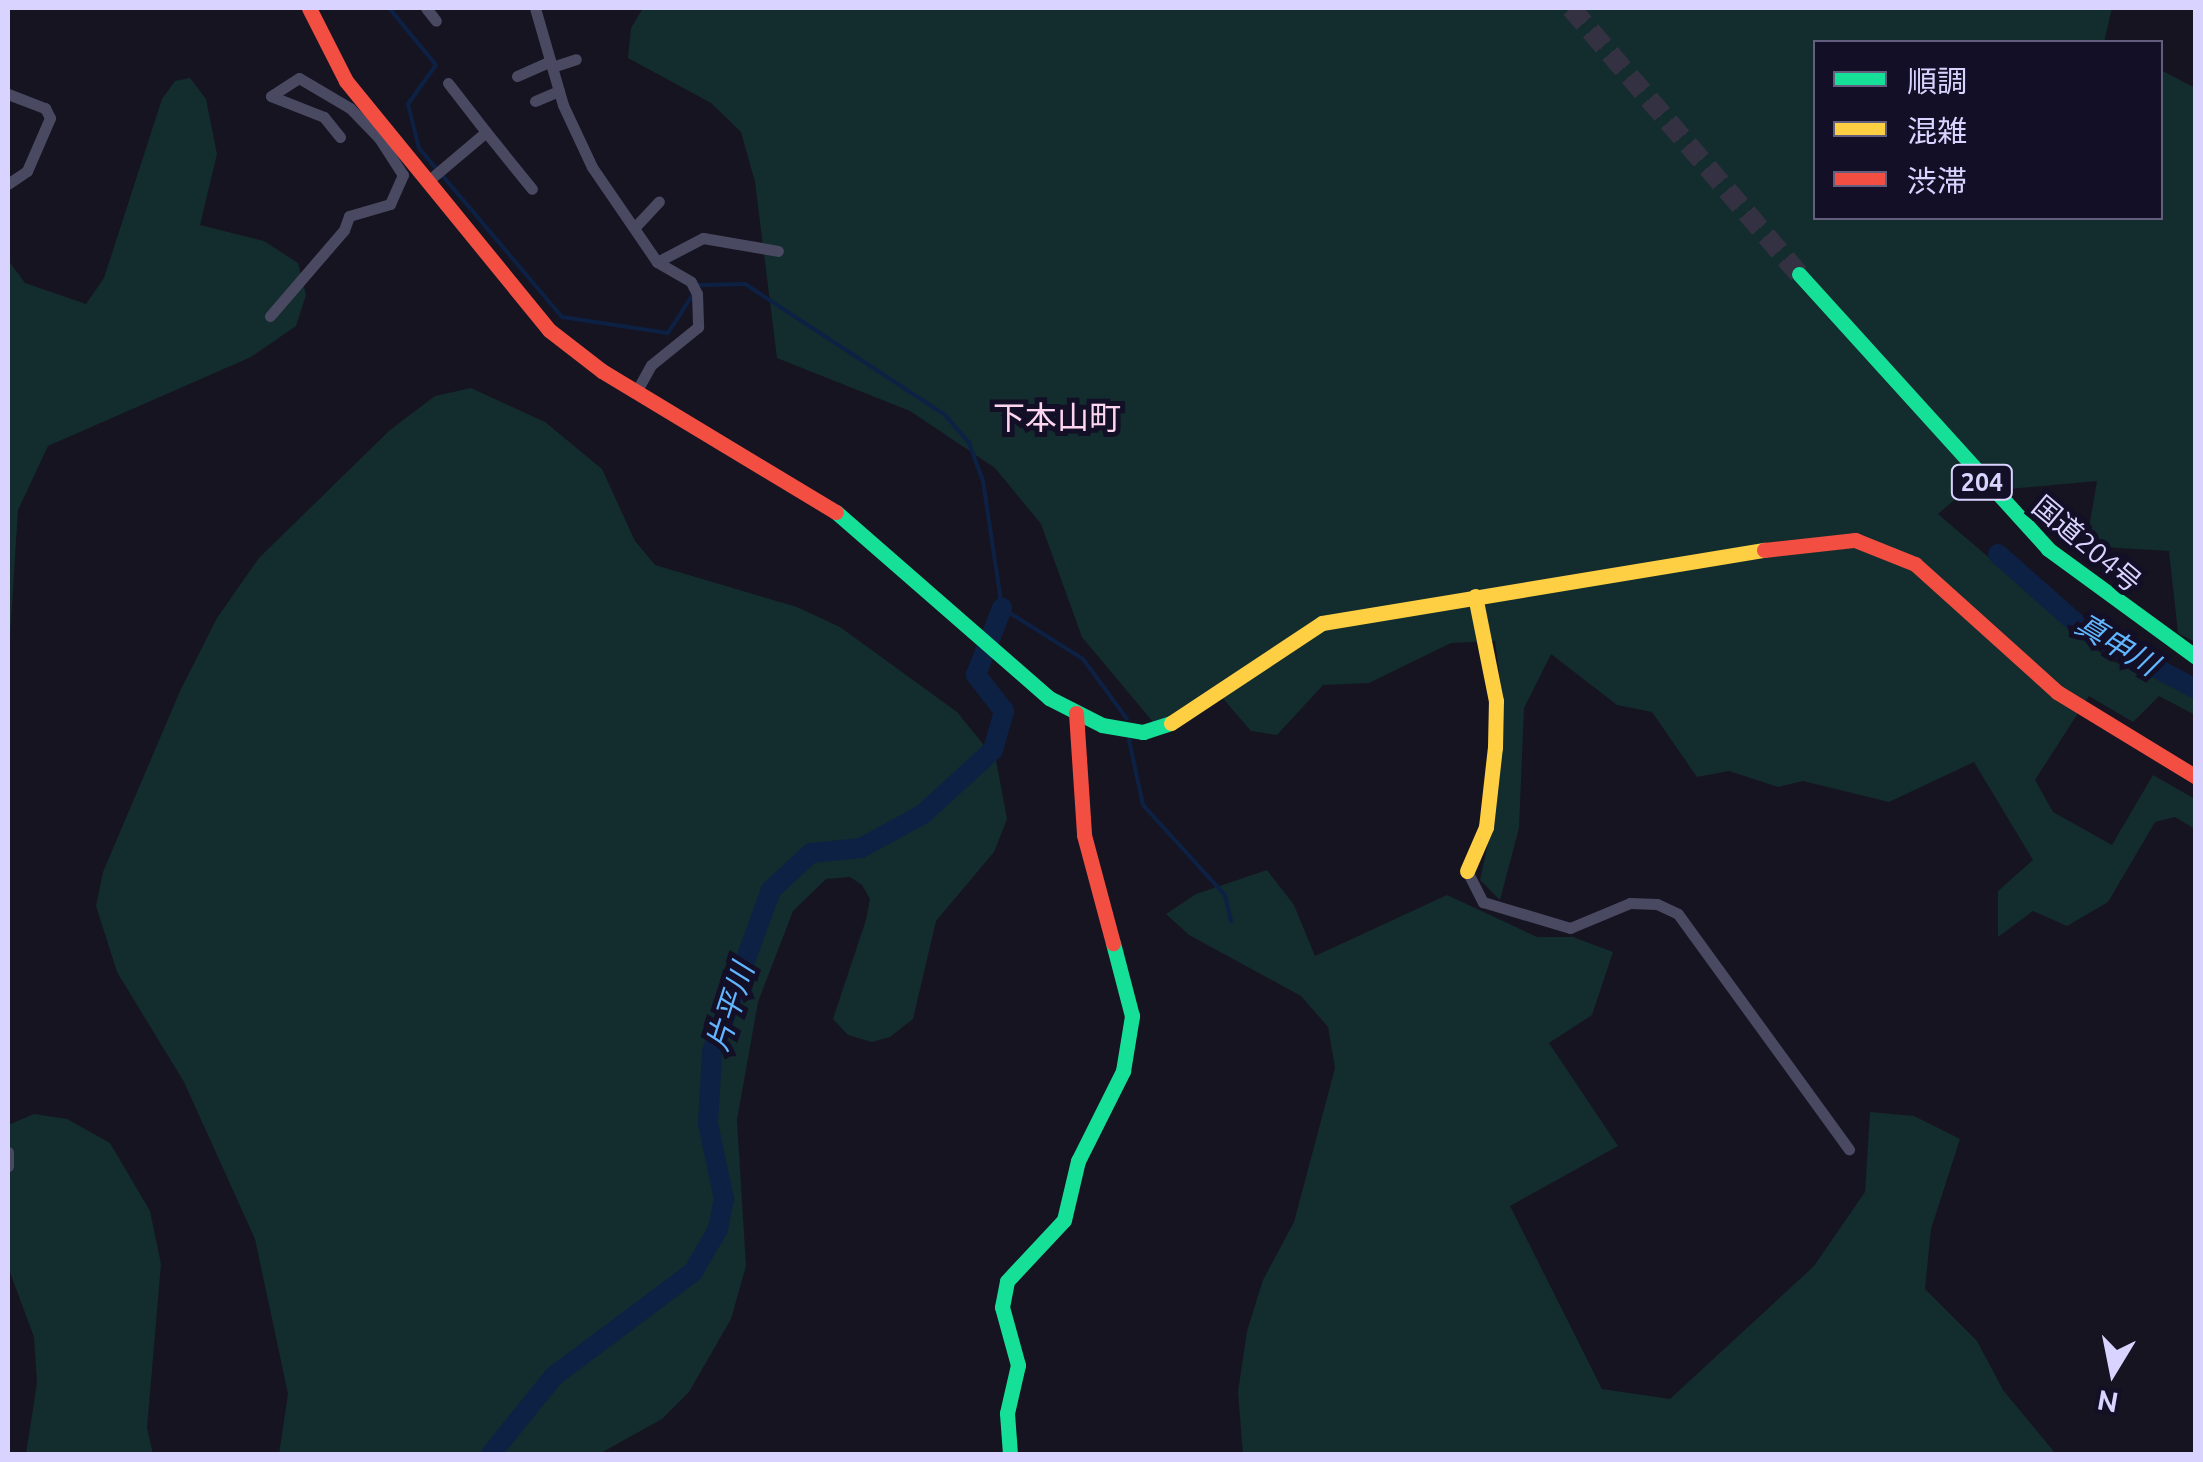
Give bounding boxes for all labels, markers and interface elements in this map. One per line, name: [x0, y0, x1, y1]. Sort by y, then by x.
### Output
legend: [1813, 40, 2163, 220]
text: 順調: [1907, 64, 1967, 98]
text: 混雑: [1907, 114, 1967, 148]
text: 渋滞: [1907, 164, 1967, 198]
district label: 下本山町: [993, 398, 1121, 436]
road number: 204: [1950, 462, 2014, 502]
street label: 国道204号: [2026, 489, 2148, 599]
water label: 真申川: [2069, 605, 2165, 683]
water label: 片平川: [699, 959, 761, 1055]
north arrow: [2063, 1322, 2163, 1422]
text: N: [2095, 1385, 2121, 1419]

